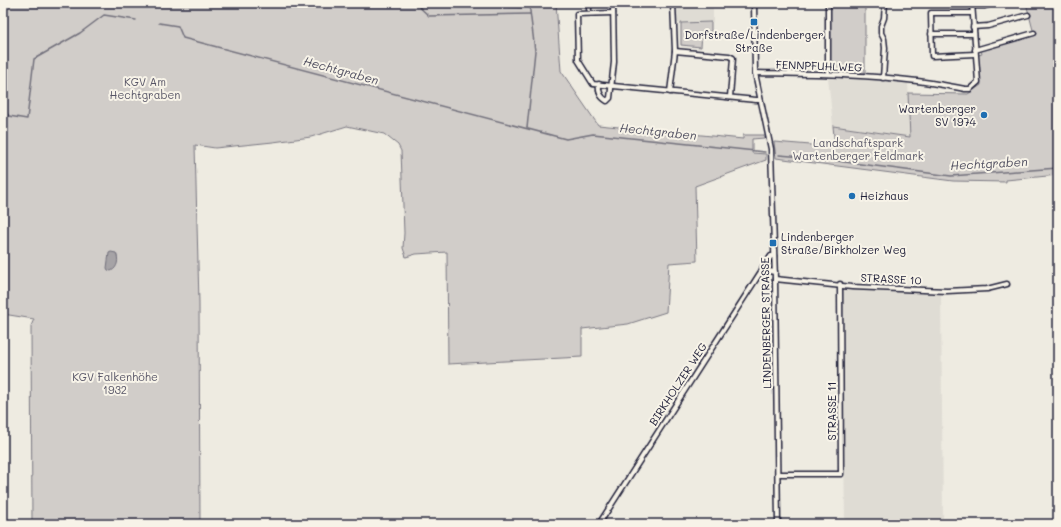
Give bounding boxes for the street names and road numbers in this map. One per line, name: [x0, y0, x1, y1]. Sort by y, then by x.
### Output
street label: FENNPFUHLWEG: [775, 56, 863, 75]
street label: LINDENBERGER STRASSE: [757, 257, 774, 389]
street label: STRASSE 10: [860, 269, 922, 288]
street label: BIRKHOLZER WEG: [645, 339, 710, 428]
street label: STRASSE 11: [824, 381, 839, 441]

